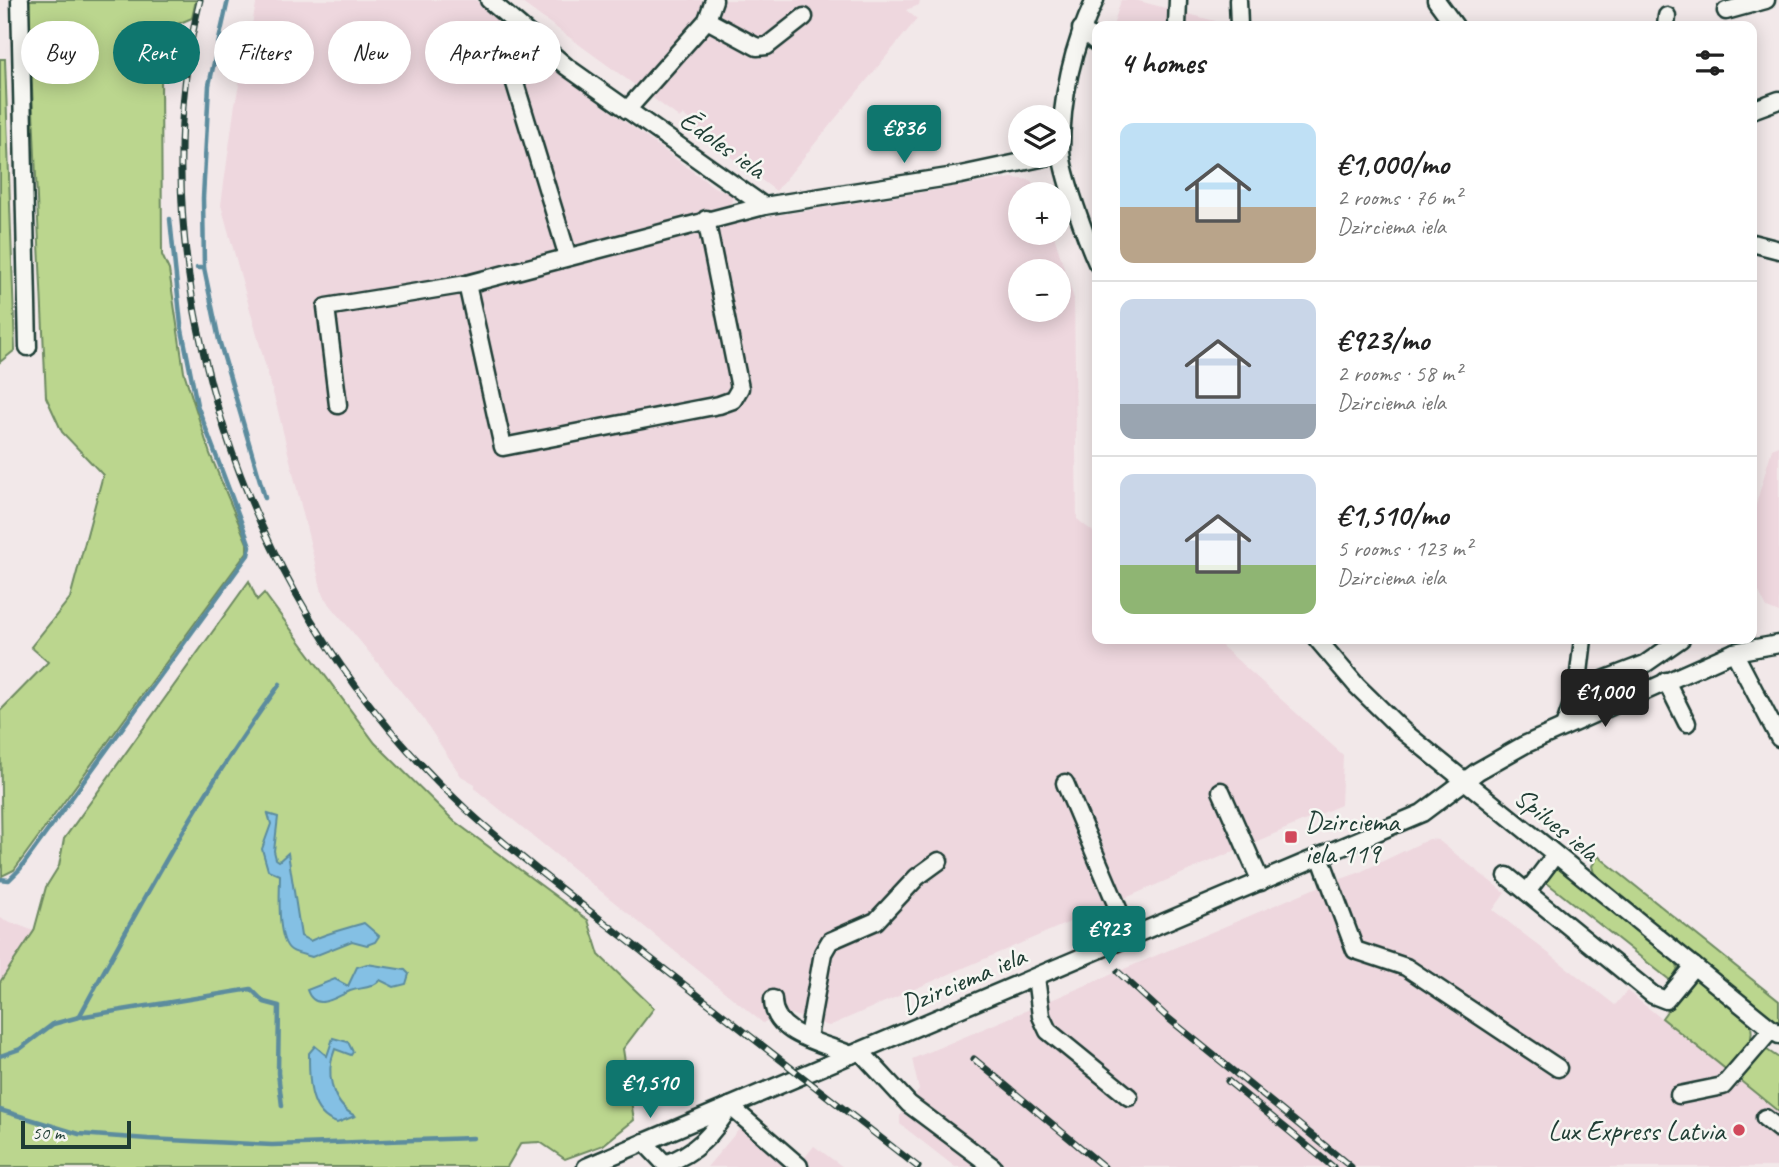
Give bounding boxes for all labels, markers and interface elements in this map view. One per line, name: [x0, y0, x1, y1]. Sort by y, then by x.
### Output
chip: Buy: [21, 21, 99, 84]
chip: Rent: [113, 21, 200, 84]
chip: Filters: [214, 21, 314, 84]
chip: New: [328, 21, 411, 84]
chip: Apartment: [425, 21, 561, 84]
text: 4 homes: [1120, 44, 1205, 82]
icon: filters: [1691, 44, 1729, 82]
street label: Ēdoles iela: [673, 102, 774, 187]
map controls: [1008, 105, 1071, 322]
button: layers: [1008, 105, 1071, 168]
pin: €836: [863, 106, 945, 165]
text: €836: [883, 113, 925, 142]
text: €1,000/mo: [1337, 145, 1449, 183]
icon: home: [1176, 151, 1260, 235]
button: +: [1008, 182, 1071, 245]
text: 2 rooms · 76 m²: [1337, 183, 1461, 212]
text: Dzirciema iela: [1337, 212, 1446, 241]
button: −: [1008, 259, 1071, 322]
text: €923/mo: [1337, 321, 1429, 359]
icon: home: [1176, 327, 1260, 411]
text: 2 rooms · 58 m²: [1337, 359, 1461, 388]
text: Dzirciema iela: [1337, 388, 1446, 417]
text: €1,510/mo: [1337, 496, 1448, 534]
icon: home: [1176, 502, 1260, 586]
text: 5 rooms · 123 m²: [1337, 534, 1472, 563]
text: Dzirciema iela: [1337, 563, 1446, 592]
pin: €1,000: [1548, 670, 1662, 729]
text: €1,000: [1577, 677, 1633, 706]
street label: Spilves iela: [1507, 779, 1608, 870]
place label: Dzirciema iela 119: [1305, 804, 1401, 871]
marker: Dzirciema iela 119: [1283, 829, 1299, 845]
pin: €923: [1068, 906, 1150, 966]
text: €923: [1088, 914, 1130, 943]
street label: Dzirciema iela: [895, 937, 1032, 1022]
pin: €1,510: [593, 1060, 707, 1120]
text: €1,510: [622, 1068, 678, 1097]
place label: Lux Express Latvia: [1548, 1113, 1727, 1148]
scale bar: [21, 1118, 131, 1150]
text: 50 m: [32, 1121, 64, 1145]
marker: Lux Express Latvia: [1731, 1122, 1747, 1138]

